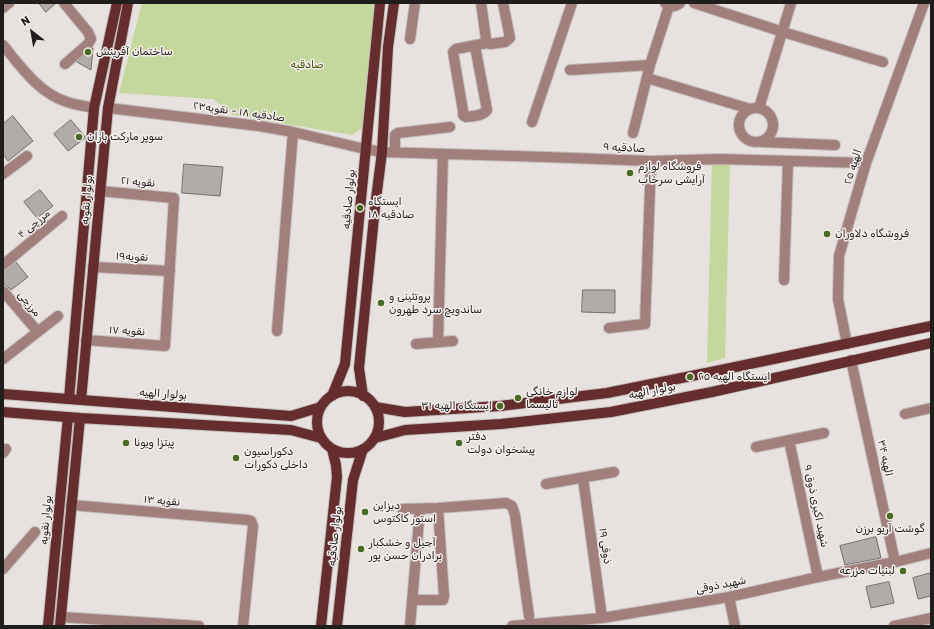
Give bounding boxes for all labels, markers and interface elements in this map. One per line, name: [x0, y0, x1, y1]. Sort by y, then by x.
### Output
north arrow: [12, 12, 52, 52]
text: N: [19, 14, 32, 29]
place label: ساختمان آفرینش: [96, 45, 173, 59]
marker: ساختمان آفرینش: [83, 47, 93, 57]
park label: صادقیه: [290, 58, 324, 72]
street label: صادقیه ۱۸ - نقویه۲۳: [192, 99, 286, 125]
place label: سوپر مارکت باران: [87, 130, 163, 144]
marker: سوپر مارکت باران: [74, 132, 84, 142]
street label: صادقیه ۹: [603, 140, 645, 156]
street label: الهیه ۲۵: [841, 148, 865, 186]
place label: فروشگاه لوازم آرایشی سرخاب: [638, 160, 705, 186]
marker: فروشگاه لوازم آرایشی سرخاب: [625, 168, 635, 178]
street label: بولوار صادقیه: [340, 169, 358, 229]
street label: نقویه ۲۱: [120, 174, 156, 190]
street label: بولوار نقویه: [78, 175, 96, 225]
place label: ایستگاه صادقیه ۱۸: [368, 195, 414, 221]
marker: ایستگاه صادقیه ۱۸: [355, 203, 365, 213]
street label: مرزچی ۴: [15, 207, 53, 241]
place label: فروشگاه دلاوران: [835, 227, 909, 241]
marker: فروشگاه دلاوران: [822, 229, 832, 239]
street label: نقویه۱۹: [115, 250, 149, 264]
street label: مرزچی: [15, 289, 43, 319]
place label: پروتئینی و ساندویچ سرد طهرون: [389, 290, 482, 316]
marker: پروتئینی و ساندویچ سرد طهرون: [376, 298, 386, 308]
street label: نقویه ۱۷: [108, 323, 146, 339]
place label: ایستگاه الهیه ۲۵: [698, 370, 770, 384]
marker: ایستگاه الهیه ۲۵: [685, 372, 695, 382]
street label: بولوار الهیه: [627, 380, 677, 402]
place label: لوازم خانگی تالیسما: [526, 385, 578, 411]
street label: بولوار الهیه: [139, 386, 187, 402]
marker: لوازم خانگی تالیسما: [513, 393, 523, 403]
place label: ایستگاه الهیه ۳۱: [421, 399, 492, 413]
marker: ایستگاه الهیه ۳۱: [495, 401, 505, 411]
place label: دفتر پیشخوان دولت: [467, 430, 535, 456]
place label: پیتزا ویونا: [134, 436, 174, 450]
marker: پیتزا ویونا: [121, 438, 131, 448]
marker: دفتر پیشخوان دولت: [454, 438, 464, 448]
street label: الهیه ۳۴: [875, 438, 895, 478]
place label: دکوراسیون داخلی دکورات: [244, 445, 308, 471]
marker: دکوراسیون داخلی دکورات: [231, 453, 241, 463]
street label: شهید اکبری ذوق ۹: [801, 463, 831, 549]
street label: نقویه ۱۳: [143, 493, 181, 509]
street label: بولوار نقویه: [37, 495, 55, 545]
place label: دیزاین استور کاکتوس: [373, 499, 436, 525]
street label: بولوار صادقیه: [325, 506, 345, 566]
marker: دیزاین استور کاکتوس: [360, 507, 370, 517]
marker: گوشت آریو برزن: [885, 511, 895, 521]
place label: گوشت آریو برزن: [855, 522, 925, 536]
street label: ذوقی ۱۹: [596, 527, 614, 565]
place label: آجیل و خشکبار برادران حسن پور: [369, 536, 442, 562]
marker: آجیل و خشکبار برادران حسن پور: [356, 544, 366, 554]
place label: لبنیات مزرعه: [839, 564, 895, 578]
marker: لبنیات مزرعه: [898, 566, 908, 576]
street label: شهید ذوقی: [695, 574, 747, 596]

